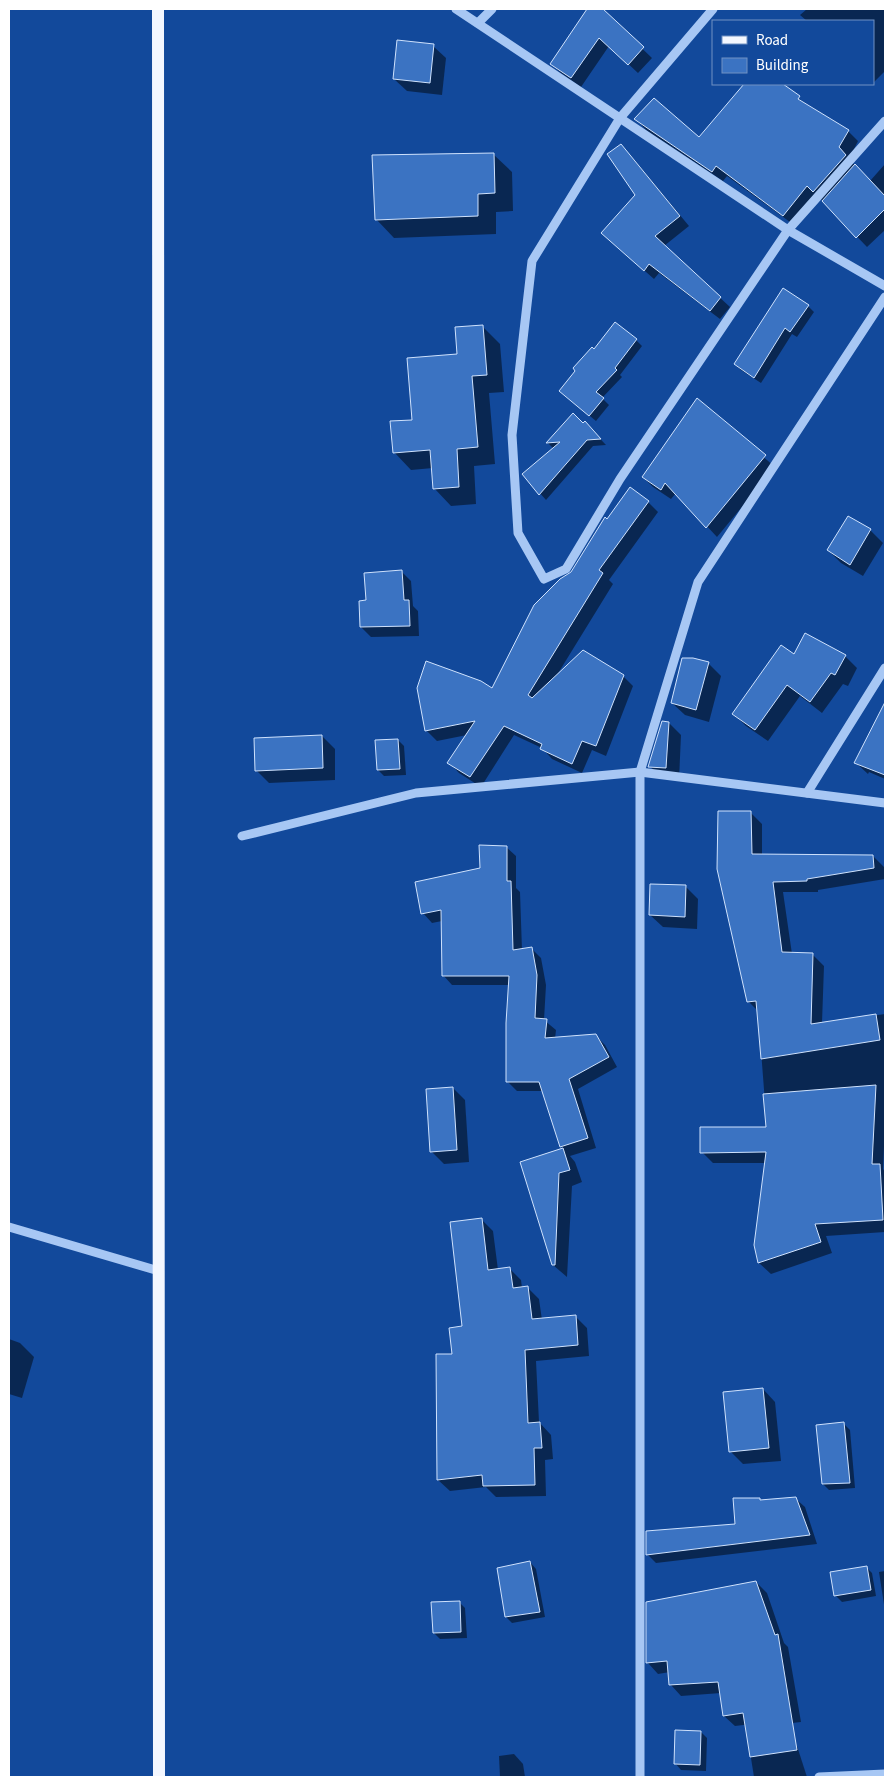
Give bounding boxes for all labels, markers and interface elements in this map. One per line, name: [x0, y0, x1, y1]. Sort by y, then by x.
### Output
legend: [712, 20, 874, 85]
text: Road: [756, 30, 788, 51]
text: Building: [756, 55, 809, 76]

